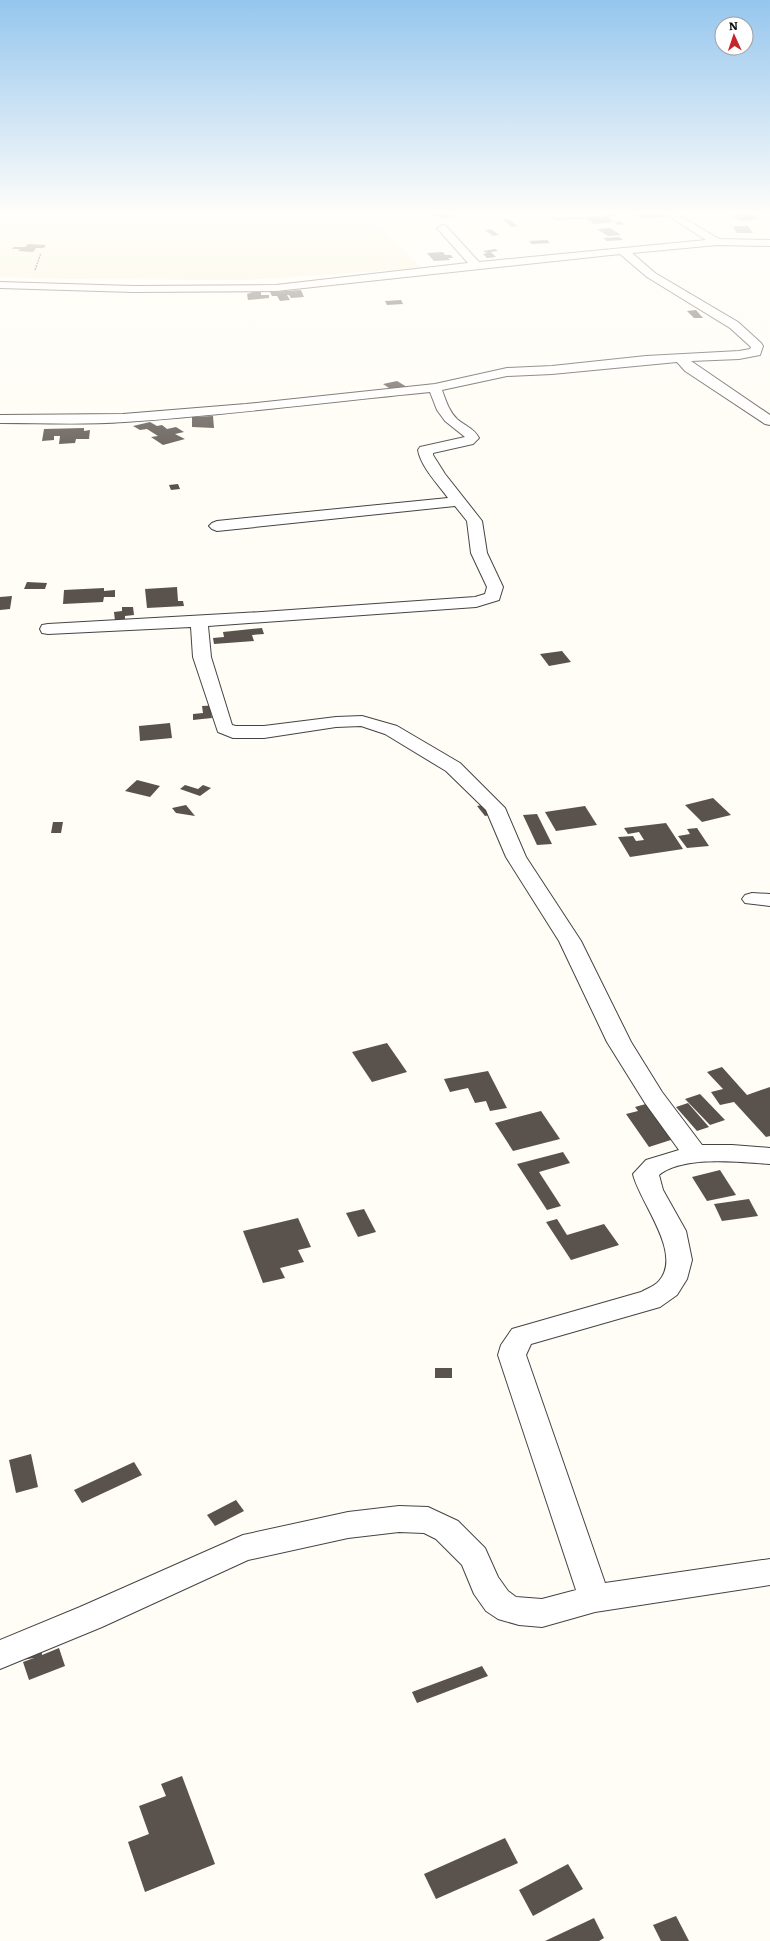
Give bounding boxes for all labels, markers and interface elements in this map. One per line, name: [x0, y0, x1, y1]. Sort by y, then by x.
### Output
north arrow: [714, 16, 754, 56]
text: N: [728, 17, 738, 33]

